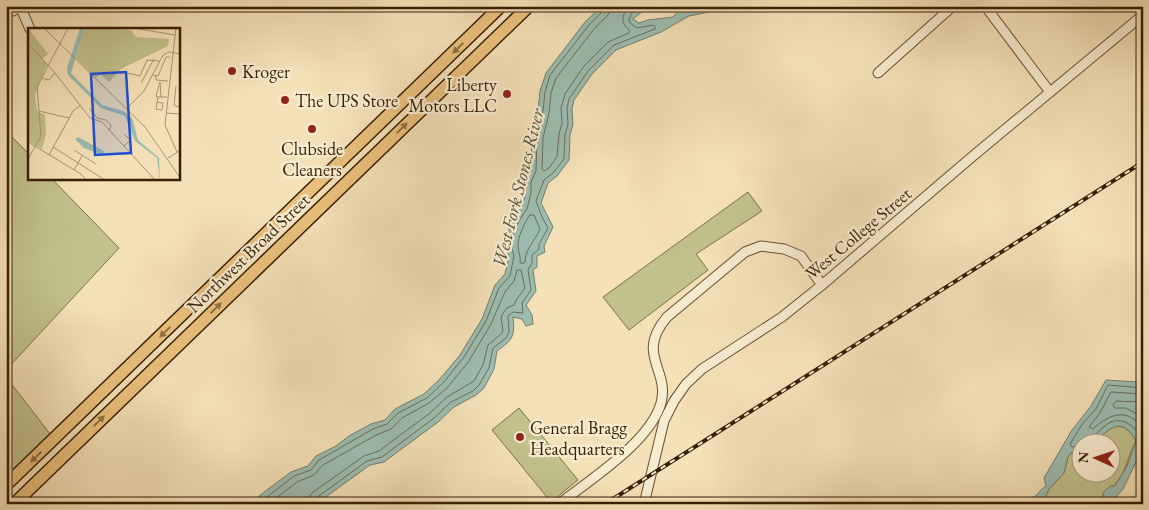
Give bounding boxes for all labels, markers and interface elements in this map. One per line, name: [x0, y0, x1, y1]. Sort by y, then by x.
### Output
inset map: [28, 28, 180, 180]
one-way arrow: [452, 42, 464, 54]
place label: Kroger: [242, 60, 290, 83]
marker: Kroger: [226, 65, 238, 77]
place label: Liberty Motors LLC: [408, 73, 497, 117]
marker: Liberty Motors LLC: [501, 88, 513, 100]
place label: The UPS Store: [295, 89, 398, 112]
marker: The UPS Store: [279, 94, 291, 106]
water label: West Fork Stones River: [486, 105, 550, 270]
one-way arrow: [395, 122, 407, 134]
marker: Clubside Cleaners: [306, 123, 318, 135]
place label: Clubside Cleaners: [281, 137, 343, 181]
street label: West College Street: [800, 182, 916, 284]
street label: Northwest Broad Street: [182, 188, 315, 318]
one-way arrow: [210, 302, 222, 314]
one-way arrow: [159, 326, 171, 338]
one-way arrow: [93, 415, 105, 427]
place label: General Bragg Headquarters: [530, 416, 627, 460]
marker: General Bragg Headquarters: [514, 431, 526, 443]
north arrow: [1072, 432, 1122, 482]
one-way arrow: [30, 451, 42, 463]
text: N: [1074, 451, 1092, 463]

